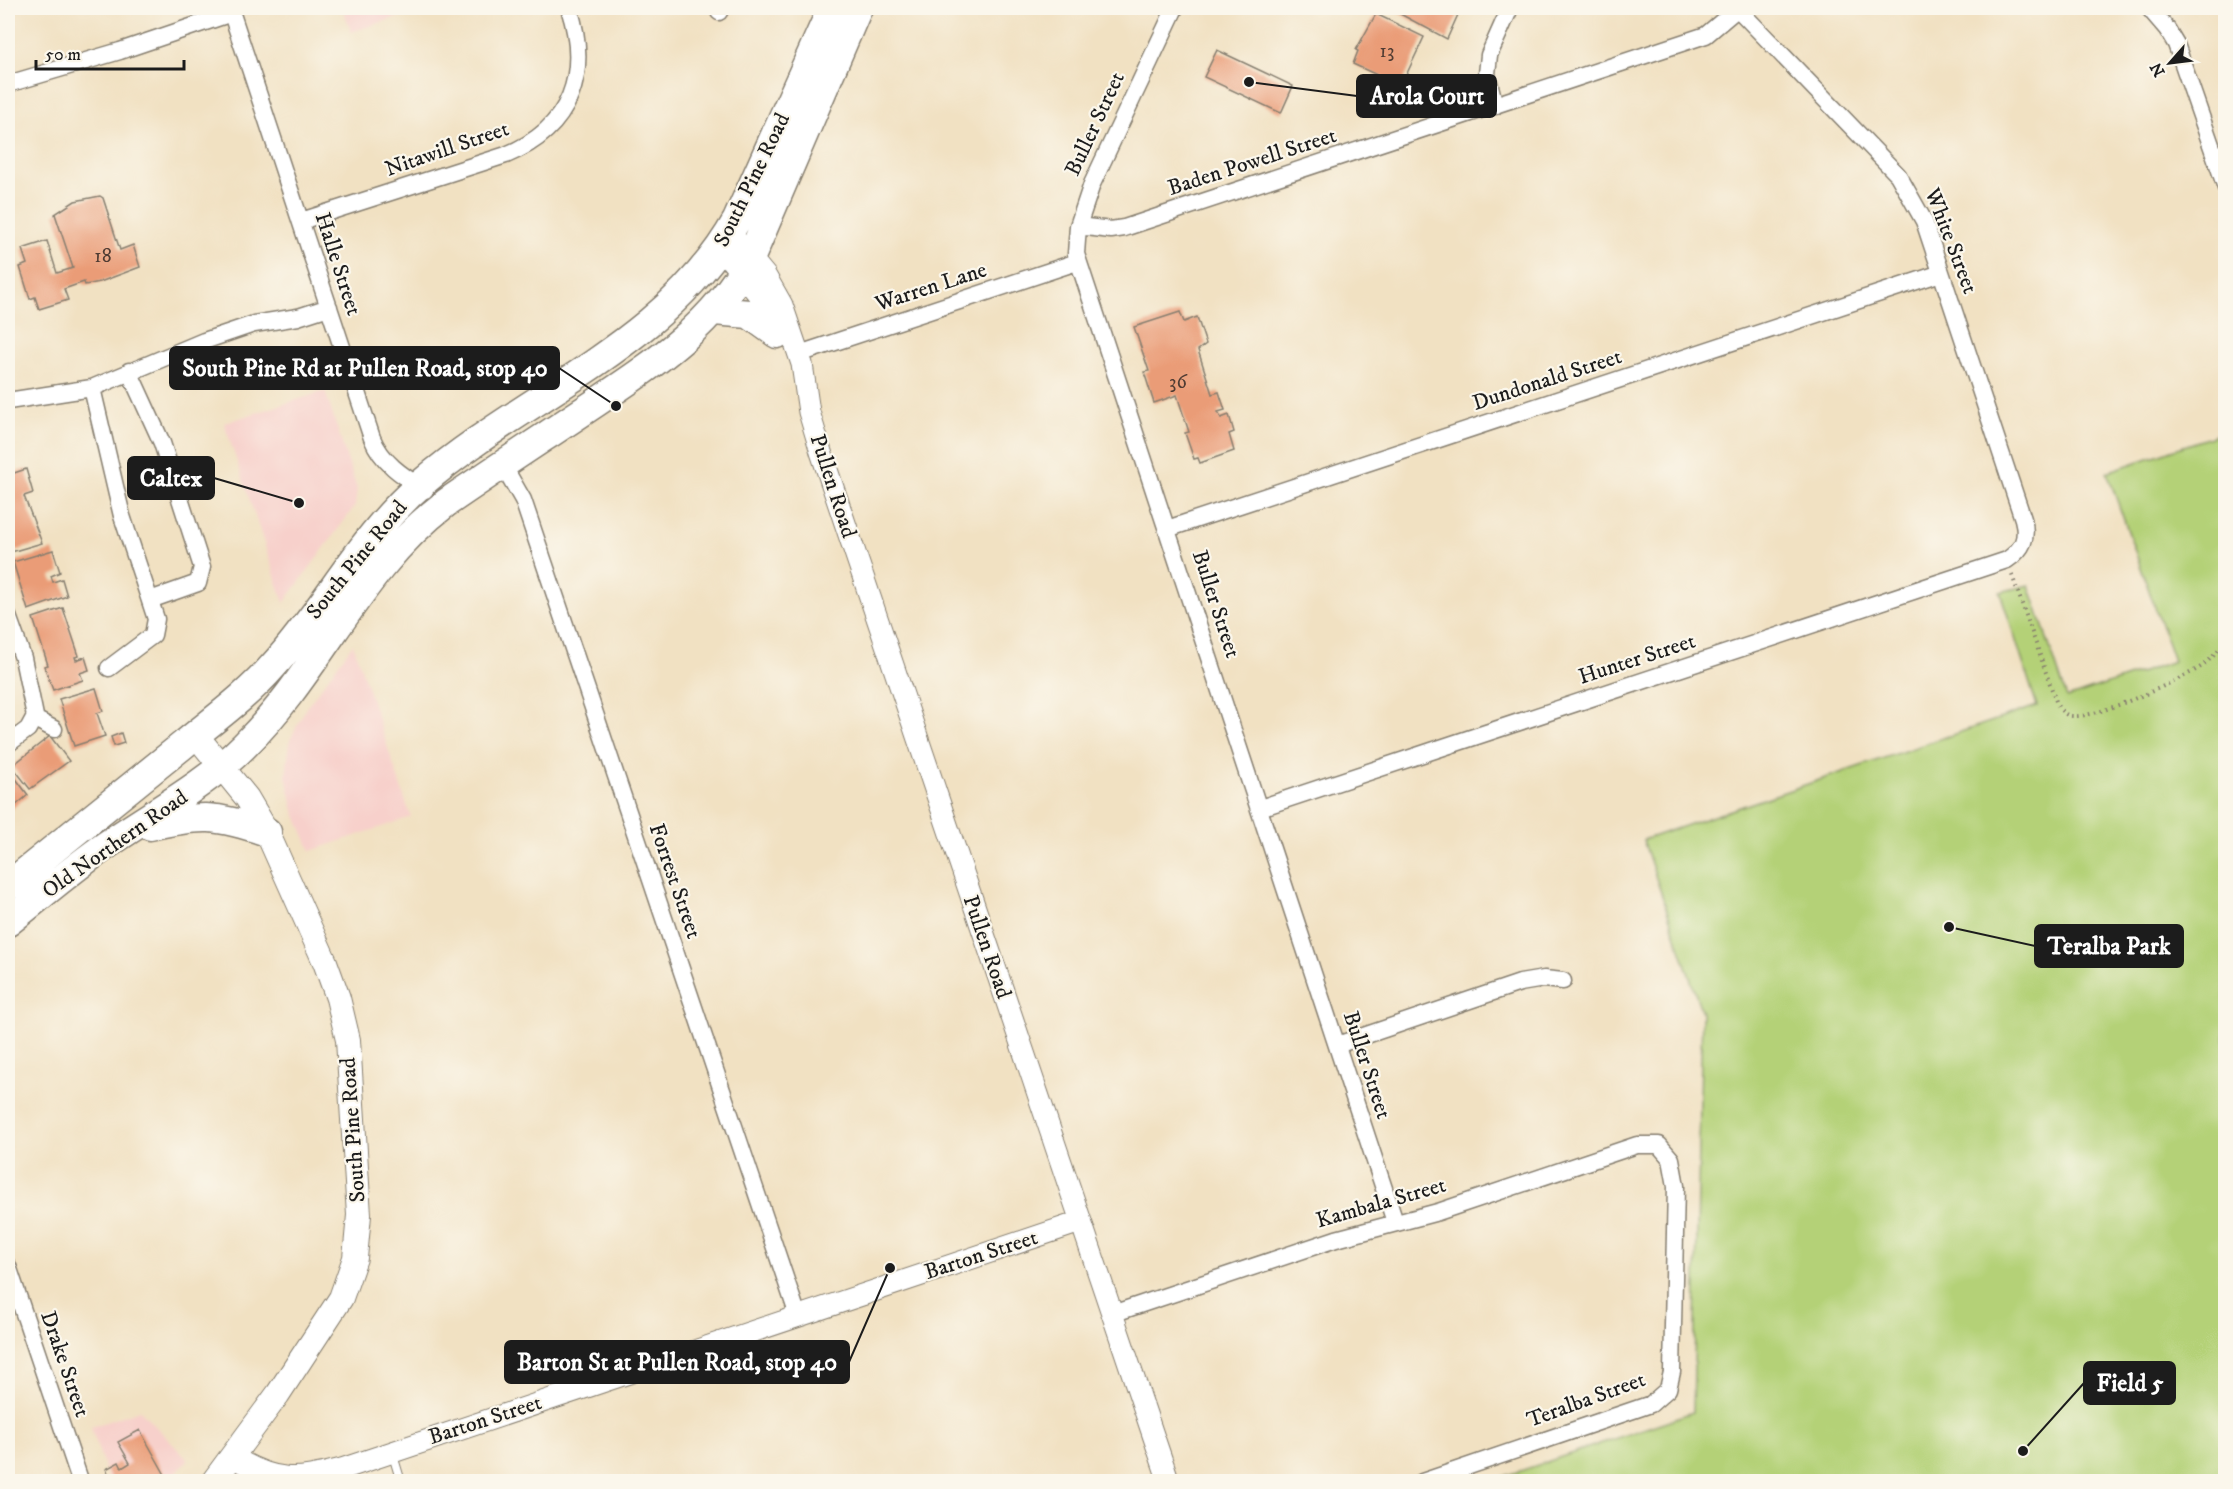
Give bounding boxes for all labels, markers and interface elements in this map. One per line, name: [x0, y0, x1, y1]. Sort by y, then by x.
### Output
scale bar: [36, 33, 184, 71]
north arrow: [2140, 33, 2200, 93]
house number: 13: [1380, 39, 1394, 64]
text: 50 m: [45, 44, 81, 66]
text: N: [2146, 59, 2170, 80]
street label: Buller Street: [1059, 68, 1131, 180]
callout: Arola Court: [1357, 75, 1496, 117]
text: Arola Court: [1369, 82, 1484, 112]
street label: South Pine Road: [708, 109, 796, 251]
street label: Nitawill Street: [382, 115, 512, 183]
street label: Baden Powell Street: [1164, 122, 1340, 202]
street label: White Street: [1918, 184, 1983, 298]
street label: Halle Street: [309, 209, 367, 319]
house number: 18: [94, 244, 112, 269]
street label: Warren Lane: [871, 256, 990, 318]
street label: Dundonald Street: [1469, 343, 1625, 417]
callout: South Pine Rd at Pullen Road, stop 40: [170, 347, 559, 389]
text: South Pine Rd at Pullen Road, stop 40: [182, 354, 548, 384]
house number: 36: [1169, 370, 1188, 395]
street label: Pullen Road: [804, 431, 862, 541]
callout: Caltex: [128, 457, 214, 499]
text: Caltex: [140, 464, 203, 494]
street label: South Pine Road: [301, 495, 413, 625]
street label: Buller Street: [1186, 547, 1246, 661]
street label: Hunter Street: [1575, 627, 1699, 691]
street label: Old Northern Road: [37, 784, 193, 904]
street label: Forrest Street: [643, 820, 707, 942]
street label: Pullen Road: [957, 892, 1017, 1002]
callout: Teralba Park: [2035, 925, 2183, 967]
text: Teralba Park: [2046, 932, 2172, 962]
street label: Buller Street: [1337, 1008, 1397, 1122]
street label: South Pine Road: [334, 1057, 372, 1203]
street label: Kambala Street: [1313, 1172, 1449, 1234]
street label: Barton Street: [921, 1224, 1041, 1286]
street label: Drake Street: [34, 1307, 96, 1421]
callout: Barton St at Pullen Road, stop 40: [505, 1341, 849, 1383]
text: Barton St at Pullen Road, stop 40: [517, 1348, 837, 1378]
callout: Field 5: [2084, 1362, 2175, 1404]
street label: Teralba Street: [1523, 1366, 1649, 1434]
text: Field 5: [2096, 1369, 2164, 1399]
street label: Barton Street: [425, 1389, 545, 1451]

